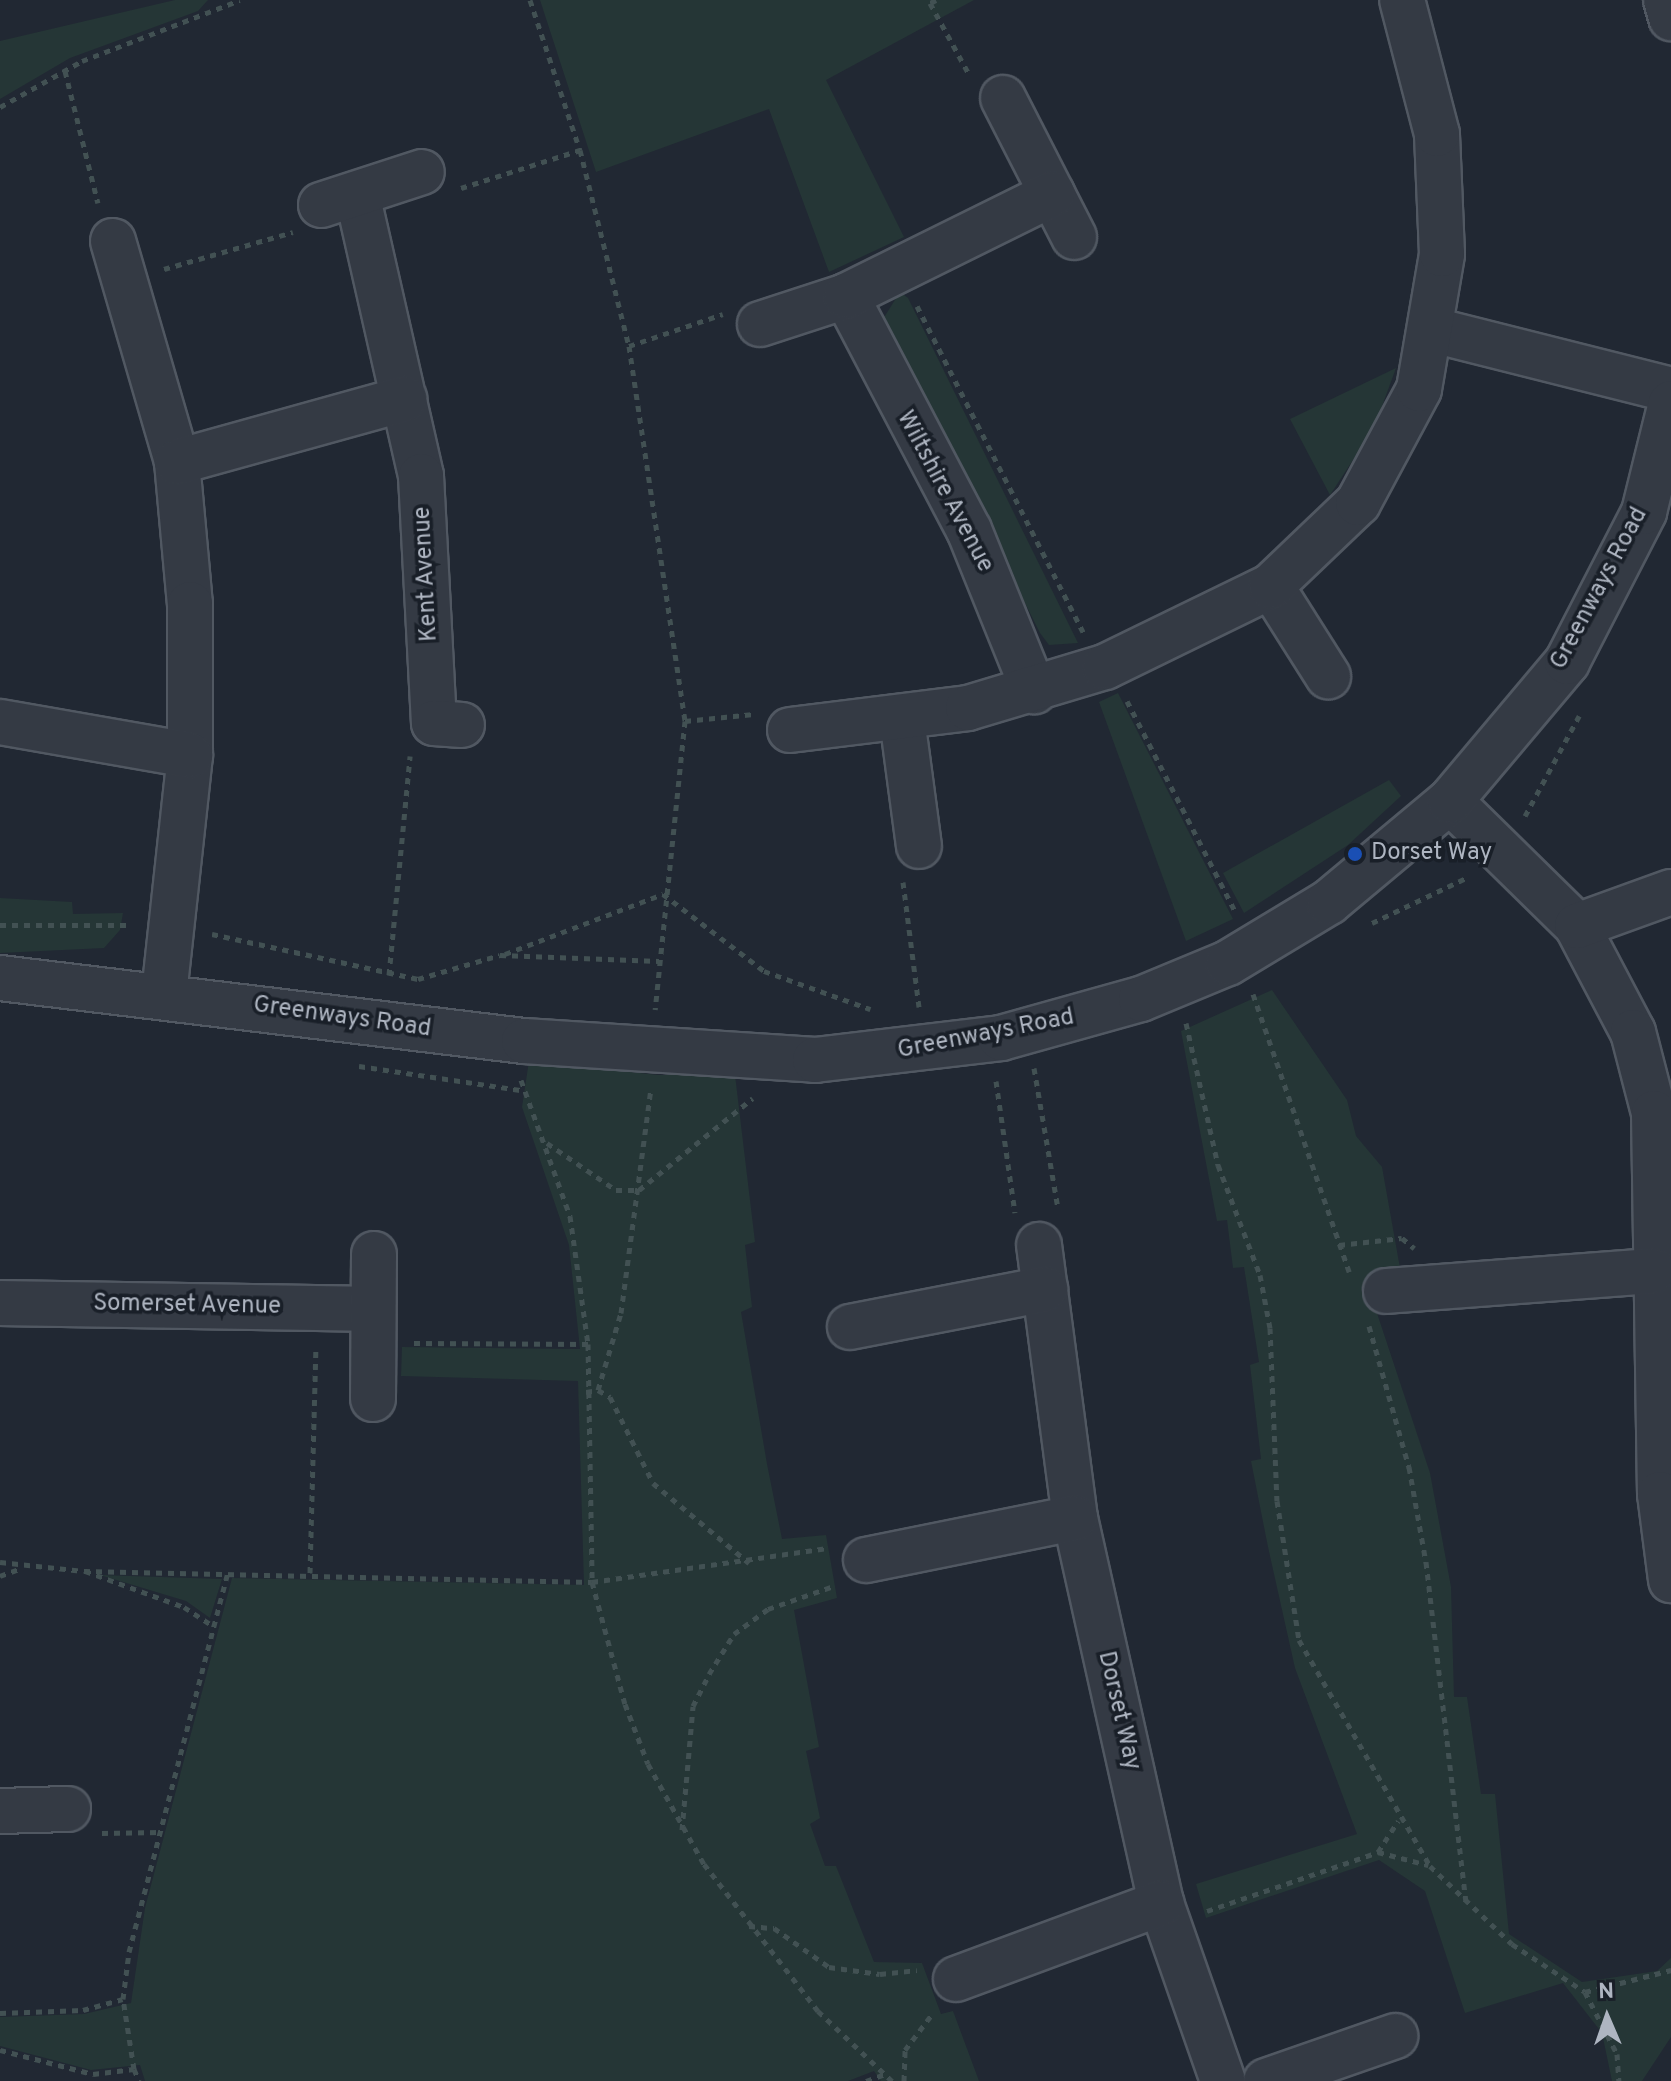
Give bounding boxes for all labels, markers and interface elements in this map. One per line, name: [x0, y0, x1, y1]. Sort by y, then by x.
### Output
street label: Wiltshire Avenue: [889, 406, 999, 578]
street label: Greenways Road: [1545, 503, 1655, 675]
street label: Kent Avenue: [409, 505, 445, 643]
place label: Dorset Way: [1371, 840, 1493, 868]
marker: Dorset Way: [1346, 845, 1364, 863]
street label: Greenways Road: [251, 991, 433, 1045]
street label: Greenways Road: [895, 1004, 1077, 1066]
street label: Somerset Avenue: [92, 1290, 282, 1322]
street label: Dorset Way: [1090, 1648, 1146, 1774]
north arrow: [1567, 1977, 1647, 2057]
text: N: [1598, 1979, 1615, 2006]

